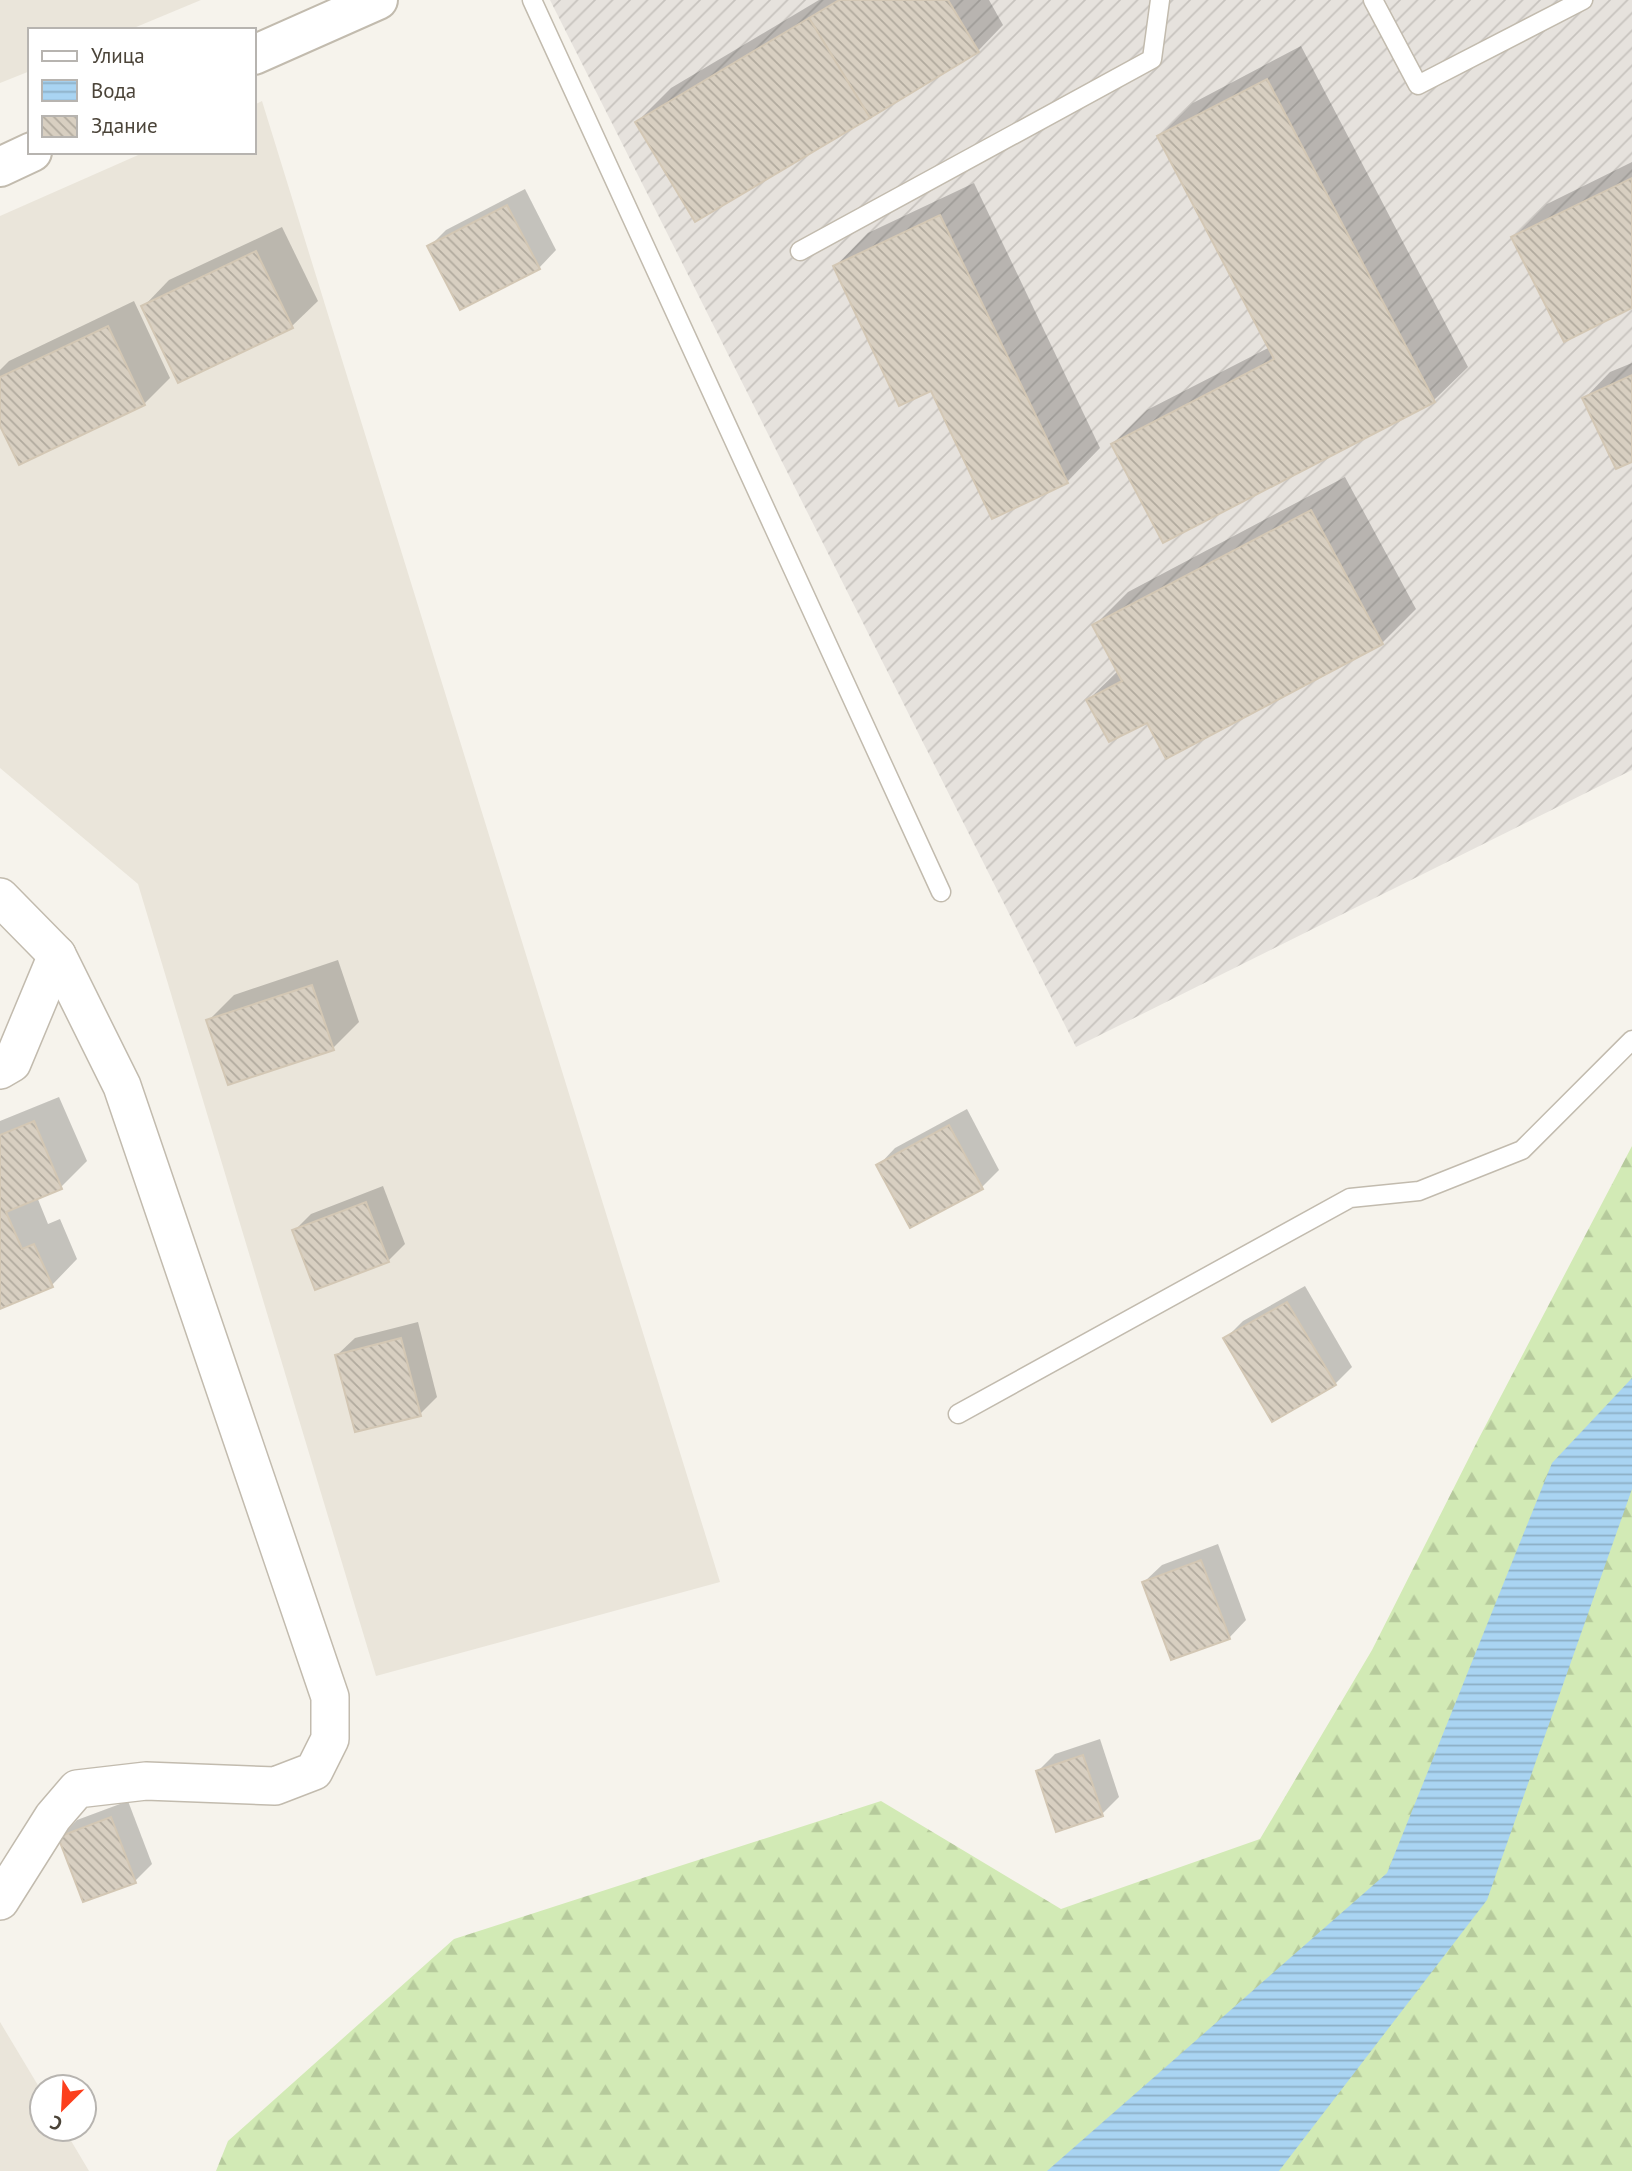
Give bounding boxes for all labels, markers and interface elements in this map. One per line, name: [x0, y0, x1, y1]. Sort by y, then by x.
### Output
legend: [28, 28, 256, 154]
text: Улица: [91, 42, 145, 69]
text: Вода: [91, 77, 136, 104]
text: Здание: [91, 112, 158, 139]
north arrow: [28, 2073, 98, 2143]
text: С: [46, 2110, 66, 2137]

